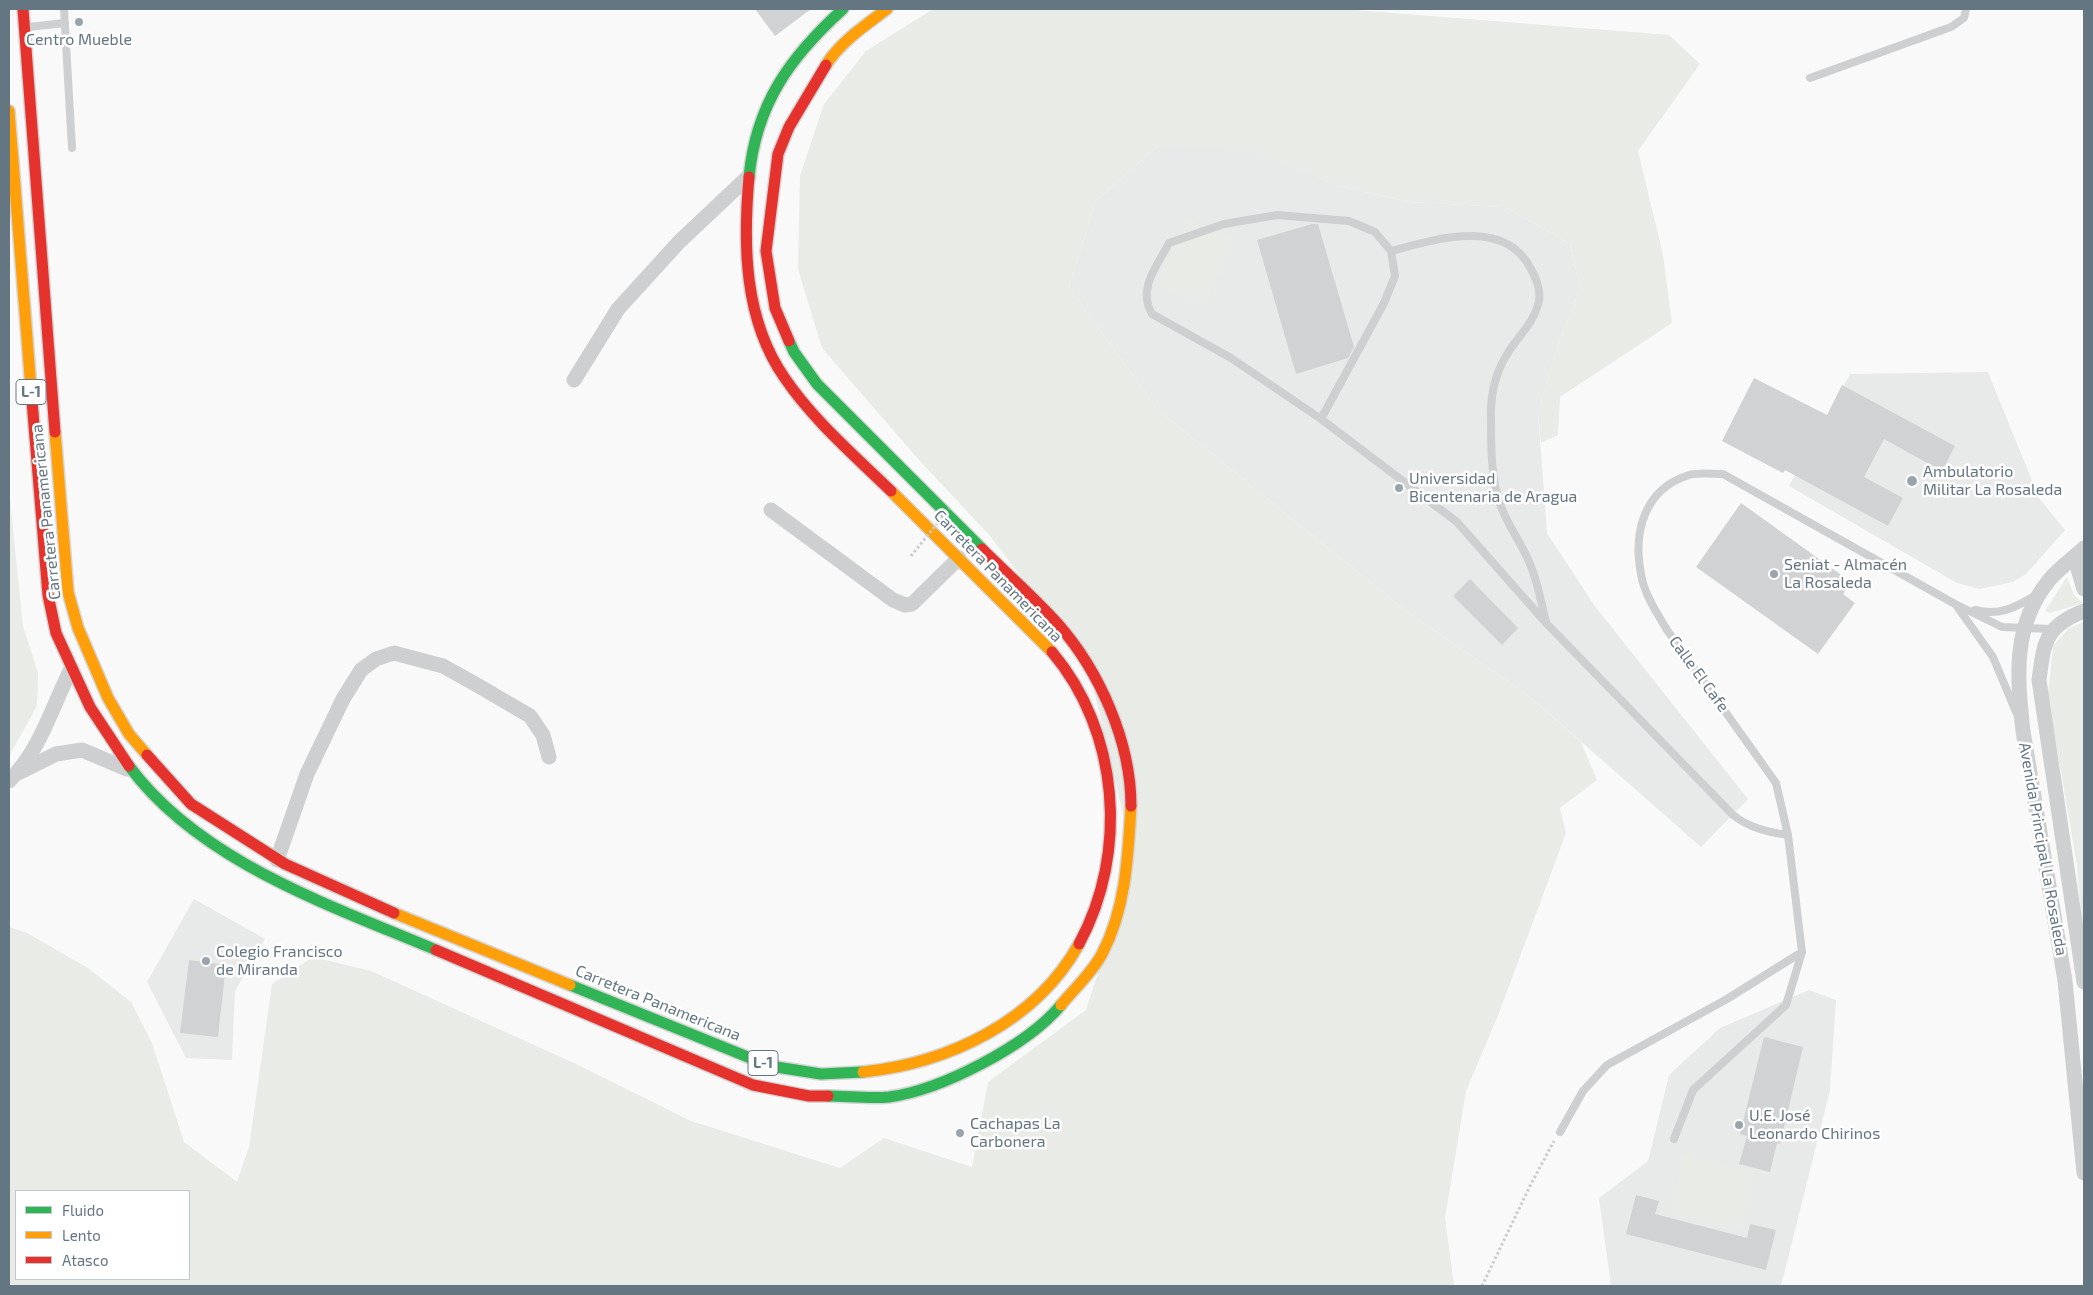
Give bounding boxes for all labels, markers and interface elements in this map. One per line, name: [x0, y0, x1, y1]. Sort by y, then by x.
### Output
marker: Centro Mueble: [73, 16, 85, 28]
place label: Centro Mueble: [26, 30, 132, 50]
road number: L-1: [16, 380, 46, 404]
street label: Carretera Panamericana: [27, 423, 65, 601]
place label: Ambulatorio Militar La Rosaleda: [1923, 462, 2062, 500]
place label: Universidad Bicentenaria de Aragua: [1409, 469, 1577, 507]
marker: Ambulatorio Militar La Rosaleda: [1905, 474, 1919, 488]
marker: Universidad Bicentenaria de Aragua: [1393, 482, 1405, 494]
street label: Carretera Panamericana: [930, 506, 1066, 646]
place label: Seniat - Almacén La Rosaleda: [1784, 555, 1907, 593]
marker: Seniat - Almacén La Rosaleda: [1768, 568, 1780, 580]
street label: Calle El Cafe: [1665, 632, 1733, 716]
street label: Avenida Principal La Rosaleda: [2015, 741, 2071, 957]
place label: Colegio Francisco de Miranda: [216, 942, 343, 980]
marker: Colegio Francisco de Miranda: [200, 955, 212, 967]
street label: Carretera Panamericana: [573, 961, 743, 1045]
road number: L-1: [748, 1050, 778, 1076]
place label: U.E. José Leonardo Chirinos: [1749, 1106, 1880, 1144]
place label: Cachapas La Carbonera: [970, 1114, 1061, 1152]
marker: U.E. José Leonardo Chirinos: [1733, 1119, 1745, 1131]
marker: Cachapas La Carbonera: [954, 1127, 966, 1139]
legend: [15, 1190, 190, 1280]
text: Fluido: [62, 1201, 104, 1219]
text: Lento: [62, 1226, 101, 1244]
text: Atasco: [62, 1251, 108, 1269]

